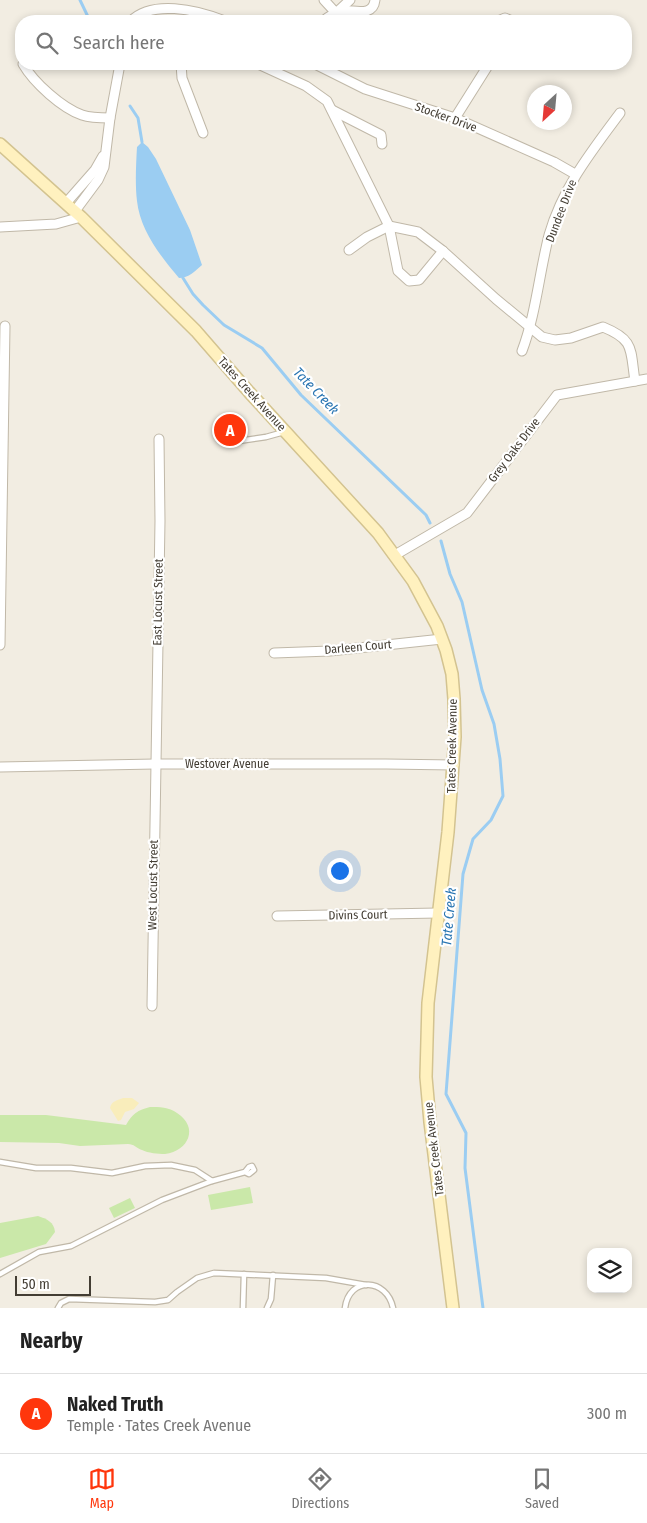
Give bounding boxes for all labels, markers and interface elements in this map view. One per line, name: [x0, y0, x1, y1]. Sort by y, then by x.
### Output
search box: [15, 15, 632, 70]
icon: search: [33, 29, 61, 57]
text: Search here: [73, 31, 165, 54]
north arrow: [527, 85, 572, 130]
street label: Stocker Drive: [413, 99, 479, 135]
street label: Dundee Drive: [543, 178, 579, 244]
street label: Tates Creek Avenue: [215, 354, 289, 434]
water label: Tate Creek: [290, 364, 343, 418]
pin: A: [214, 411, 246, 449]
street label: Grey Oaks Drive: [485, 415, 543, 485]
street label: East Locust Street: [150, 558, 166, 646]
street label: Darleen Court: [324, 637, 392, 657]
street label: Tates Creek Avenue: [444, 699, 460, 793]
street label: Westover Avenue: [185, 757, 269, 771]
street label: West Locust Street: [145, 839, 161, 930]
your location: [327, 858, 353, 884]
water label: Tate Creek: [438, 887, 460, 947]
street label: Divins Court: [328, 907, 388, 923]
street label: Tates Creek Avenue: [421, 1101, 447, 1197]
map controls: [587, 1248, 632, 1293]
button: layers: [587, 1248, 632, 1293]
scale bar: [15, 1273, 91, 1296]
text: 50 m: [22, 1276, 50, 1293]
text: Nearby: [20, 1328, 82, 1354]
text: Naked Truth: [67, 1393, 163, 1416]
text: A: [32, 1404, 40, 1423]
text: 300 m: [587, 1404, 627, 1423]
text: Temple · Tates Creek Avenue: [67, 1416, 251, 1435]
tab: Map: [88, 1465, 116, 1512]
tab: Directions: [291, 1465, 349, 1512]
tab: Saved: [525, 1465, 559, 1512]

